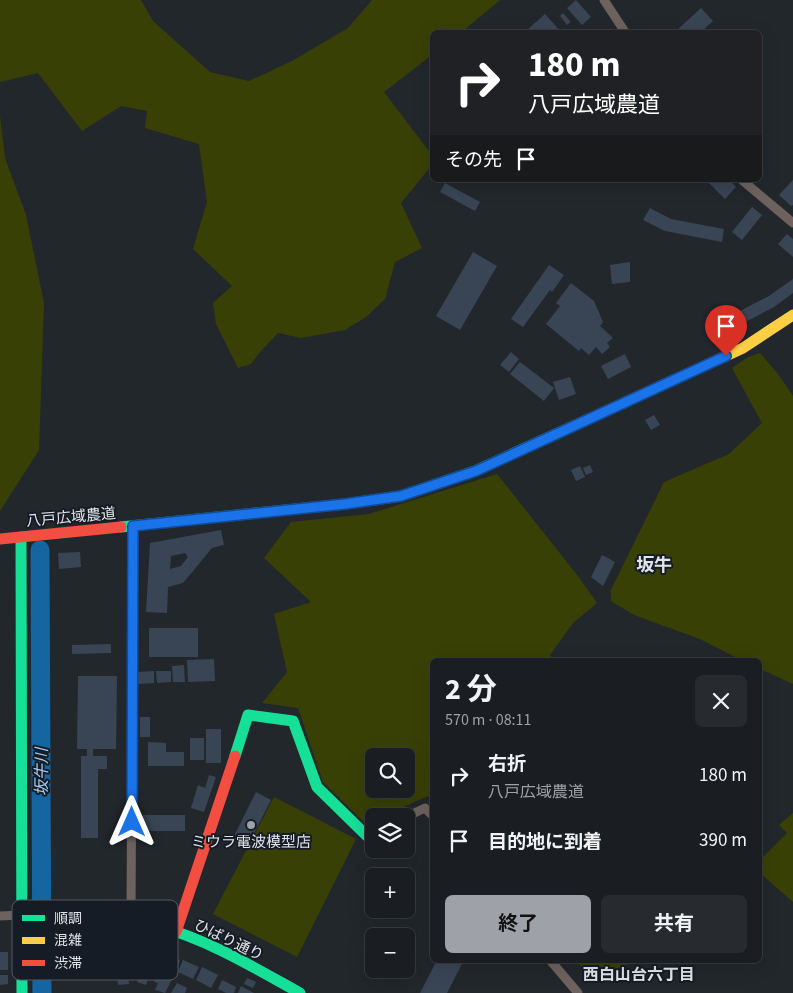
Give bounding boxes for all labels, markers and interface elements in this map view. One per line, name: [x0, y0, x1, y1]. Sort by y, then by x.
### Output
text: 180 m: [528, 40, 620, 90]
icon: right: [445, 50, 510, 115]
text: 八戸広域農道: [528, 89, 660, 121]
icon: arrive: [512, 145, 540, 173]
text: その先: [445, 147, 502, 174]
pin: [705, 305, 747, 356]
icon: arrive: [712, 312, 740, 340]
street label: 八戸広域農道: [25, 503, 117, 532]
district label: 坂牛: [636, 553, 672, 578]
text: 2 分: [445, 668, 497, 711]
button: close: [695, 675, 747, 727]
text: 570 m · 08:11: [445, 709, 532, 731]
water label: 坂牛川: [31, 746, 53, 796]
map controls: [365, 748, 415, 978]
button: search: [365, 748, 415, 798]
text: 右折: [488, 751, 526, 778]
icon: right: [445, 762, 473, 790]
text: 180 m: [699, 762, 747, 789]
text: 八戸広域農道: [488, 781, 584, 803]
position arrow: [105, 795, 157, 847]
button: layers: [365, 808, 415, 858]
marker: ミウラ電波模型店: [245, 819, 257, 831]
icon: arrive: [445, 827, 473, 855]
text: 390 m: [699, 827, 747, 854]
text: 目的地に到着: [488, 829, 602, 856]
place label: ミウラ電波模型店: [191, 832, 311, 853]
button: +: [365, 868, 415, 918]
button: 終了: [445, 895, 591, 953]
button: 共有: [601, 895, 747, 953]
legend: [12, 900, 178, 980]
text: 順調: [54, 909, 82, 929]
street label: ひばり通り: [190, 915, 267, 966]
button: −: [365, 928, 415, 978]
text: 混雑: [54, 931, 82, 951]
text: 渋滞: [54, 954, 82, 974]
district label: 西白山台六丁目: [583, 964, 695, 986]

